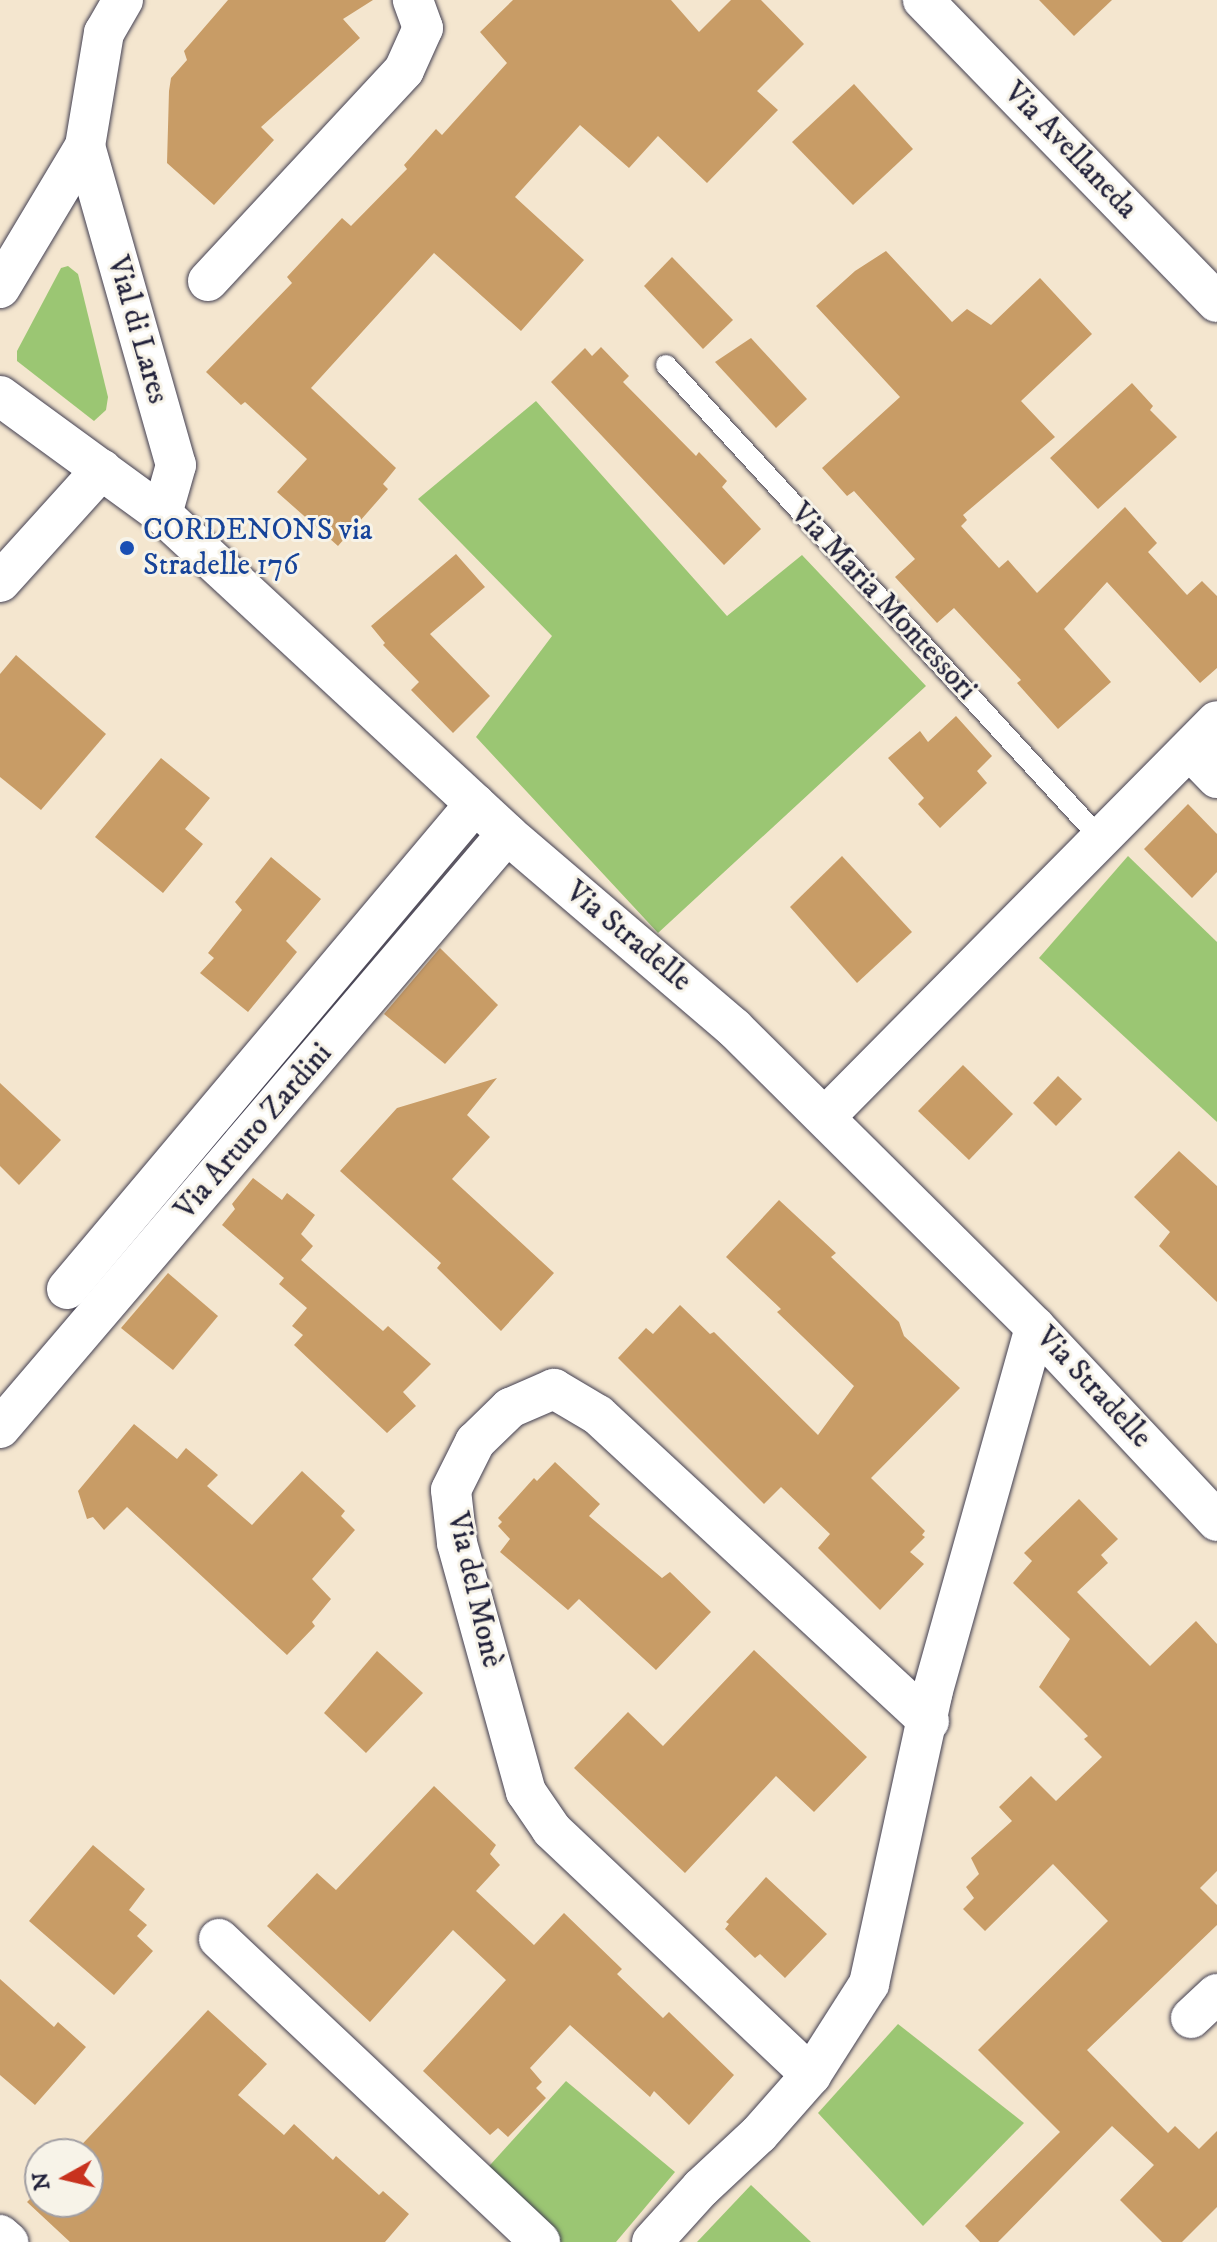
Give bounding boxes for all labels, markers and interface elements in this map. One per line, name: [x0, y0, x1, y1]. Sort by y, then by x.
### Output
street label: Via Avellaneda: [996, 75, 1144, 227]
street label: Vial di Lares: [99, 252, 175, 408]
street label: Via Maria Montessori: [782, 496, 984, 708]
place label: CORDENONS via Stradelle 176: [143, 513, 373, 584]
marker: CORDENONS via Stradelle 176: [118, 539, 136, 557]
street label: Via Stradelle: [558, 874, 698, 1000]
street label: Via Arturo Zardini: [168, 1037, 340, 1227]
street label: Via Stradelle: [1028, 1320, 1158, 1456]
street label: Via del Monè: [439, 1509, 509, 1671]
north arrow: [24, 2138, 104, 2218]
text: N: [27, 2170, 56, 2192]

